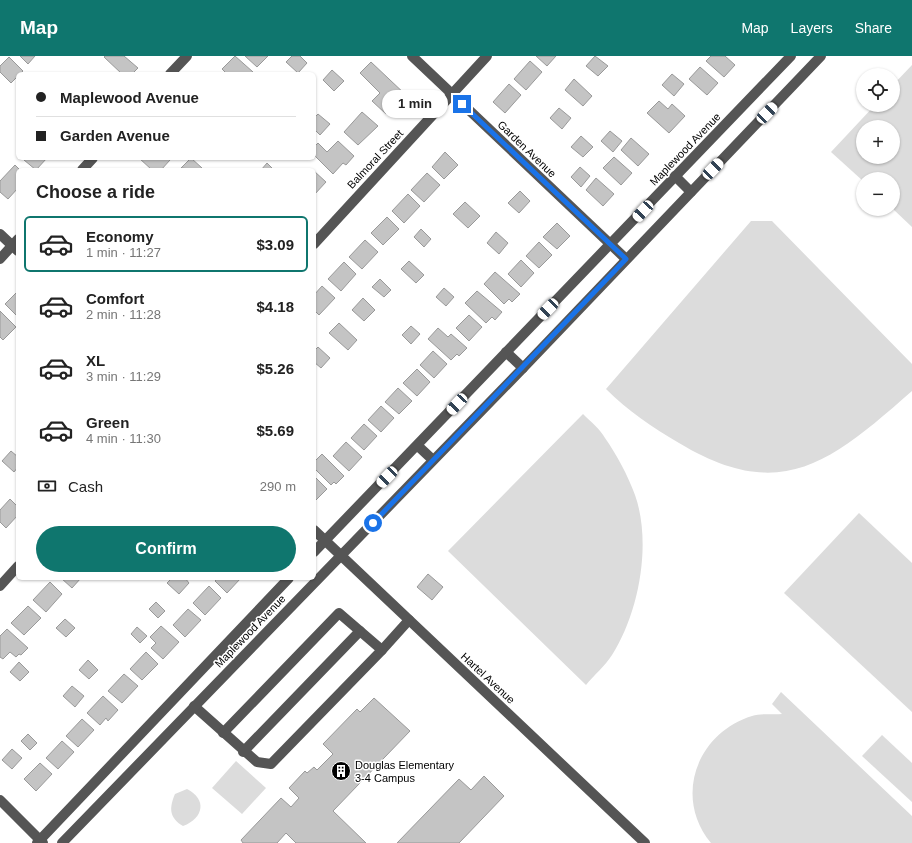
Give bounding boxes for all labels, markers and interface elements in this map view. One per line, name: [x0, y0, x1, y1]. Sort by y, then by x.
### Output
text: Map: [20, 17, 58, 38]
text: Map: [741, 20, 769, 36]
text: Layers: [791, 20, 833, 36]
text: Share: [855, 20, 892, 36]
map controls: [856, 68, 900, 216]
button: locate: [856, 68, 900, 112]
text: Maplewood Avenue: [60, 89, 199, 106]
callout: 1 min: [382, 90, 448, 118]
route end: [453, 95, 471, 113]
text: 1 min: [398, 96, 432, 111]
car: [754, 100, 780, 126]
street label: Maplewood Avenue: [647, 110, 723, 188]
street label: Garden Avenue: [495, 118, 559, 180]
button: +: [856, 120, 900, 164]
text: Garden Avenue: [60, 127, 170, 144]
street label: Balmoral Street: [345, 127, 405, 191]
car: [700, 156, 726, 182]
button: −: [856, 172, 900, 216]
text: Choose a ride: [36, 182, 155, 202]
car: [630, 198, 656, 224]
icon: car: [38, 226, 74, 262]
text: Economy: [86, 228, 154, 245]
text: $3.09: [256, 236, 294, 253]
text: 1 min · 11:27: [86, 245, 161, 260]
icon: car: [38, 288, 74, 324]
text: Comfort: [86, 290, 144, 307]
car: [535, 296, 561, 322]
text: $4.18: [256, 298, 294, 315]
text: 2 min · 11:28: [86, 307, 161, 322]
icon: car: [38, 350, 74, 386]
text: XL: [86, 352, 105, 369]
text: $5.26: [256, 360, 294, 377]
text: 3 min · 11:29: [86, 369, 161, 384]
car: [444, 391, 470, 417]
icon: car: [38, 412, 74, 448]
text: Green: [86, 414, 129, 431]
text: $5.69: [256, 422, 294, 439]
text: 4 min · 11:30: [86, 431, 161, 446]
car: [374, 464, 400, 490]
icon: cash: [36, 475, 58, 497]
text: Cash: [68, 478, 103, 495]
text: 290 m: [260, 479, 296, 494]
route start: [364, 514, 382, 532]
button: Confirm: [36, 526, 296, 572]
street label: Maplewood Avenue: [212, 592, 288, 670]
street label: Hartel Avenue: [459, 650, 517, 706]
place label: Douglas Elementary 3-4 Campus: [355, 759, 455, 784]
building icon: Douglas Elementary 3-4 Campus: [330, 760, 352, 782]

